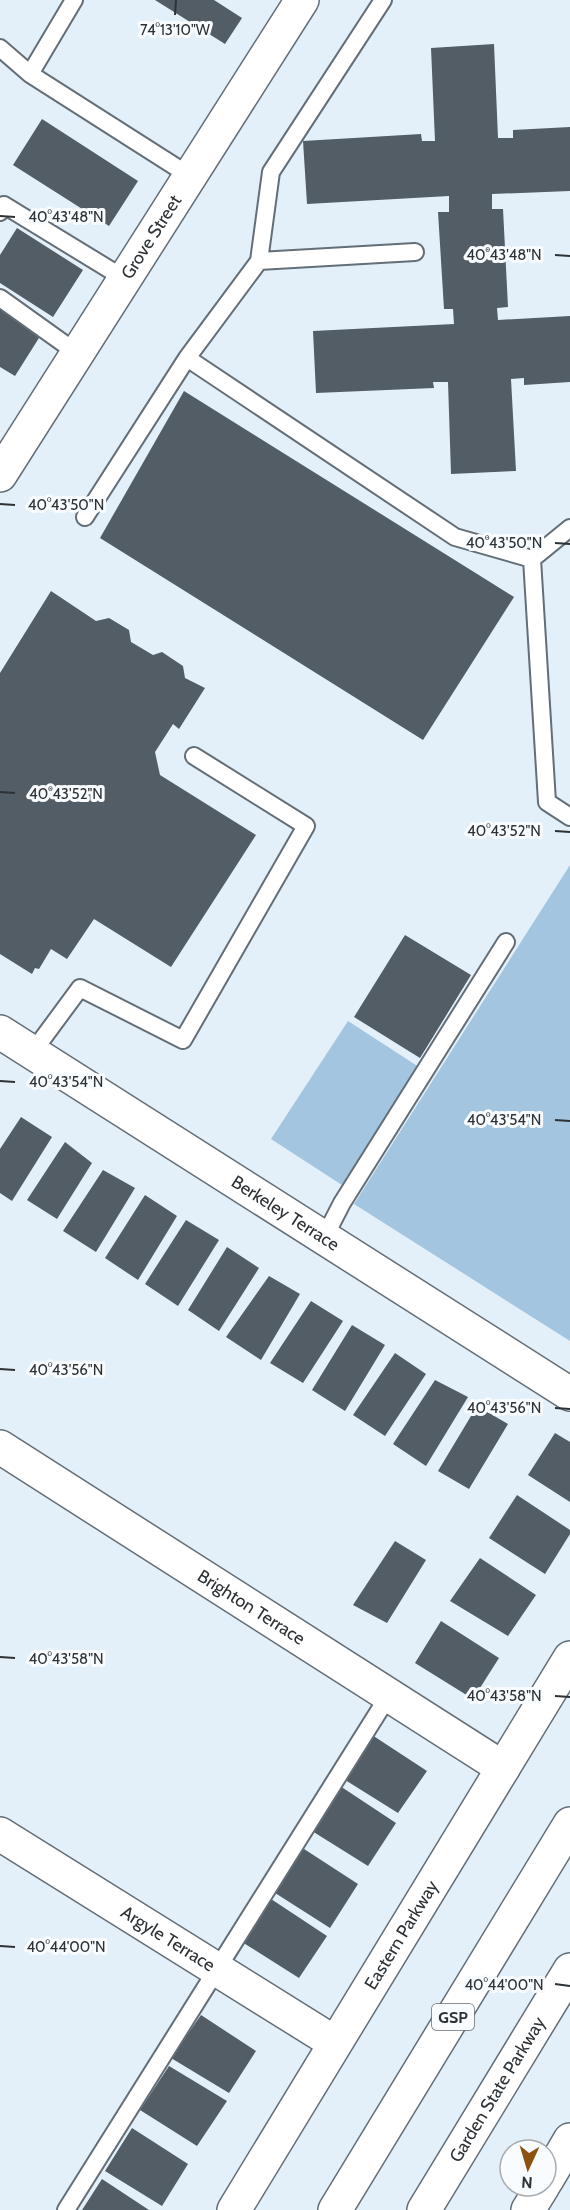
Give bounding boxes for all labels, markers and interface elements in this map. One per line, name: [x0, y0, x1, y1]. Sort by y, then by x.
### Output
text: 74°13'10"W: [140, 21, 211, 39]
street label: Grove Street: [116, 191, 186, 283]
text: 40°43'48"N: [28, 208, 104, 226]
text: 40°43'48"N: [466, 246, 542, 264]
text: 40°43'50"N: [28, 496, 104, 514]
text: 40°43'50"N: [466, 534, 542, 552]
text: 40°43'52"N: [29, 785, 103, 803]
text: 40°43'52"N: [467, 822, 541, 840]
text: 40°43'54"N: [29, 1073, 103, 1091]
text: 40°43'54"N: [467, 1111, 541, 1129]
street label: Berkeley Terrace: [227, 1171, 343, 1256]
text: 40°43'56"N: [29, 1361, 103, 1379]
text: 40°43'56"N: [467, 1399, 541, 1417]
street label: Brighton Terrace: [193, 1565, 309, 1650]
text: 40°43'58"N: [28, 1650, 104, 1668]
text: 40°43'58"N: [466, 1687, 542, 1705]
street label: Eastern Parkway: [360, 1876, 443, 1994]
street label: Argyle Terrace: [117, 1901, 219, 1976]
text: 40°44'00"N: [26, 1938, 106, 1956]
text: 40°44'00"N: [464, 1976, 544, 1994]
road number: GSP: [432, 2004, 474, 2030]
street label: Garden State Parkway: [445, 2013, 550, 2166]
north arrow: [498, 2138, 558, 2198]
text: N: [521, 2173, 533, 2192]

